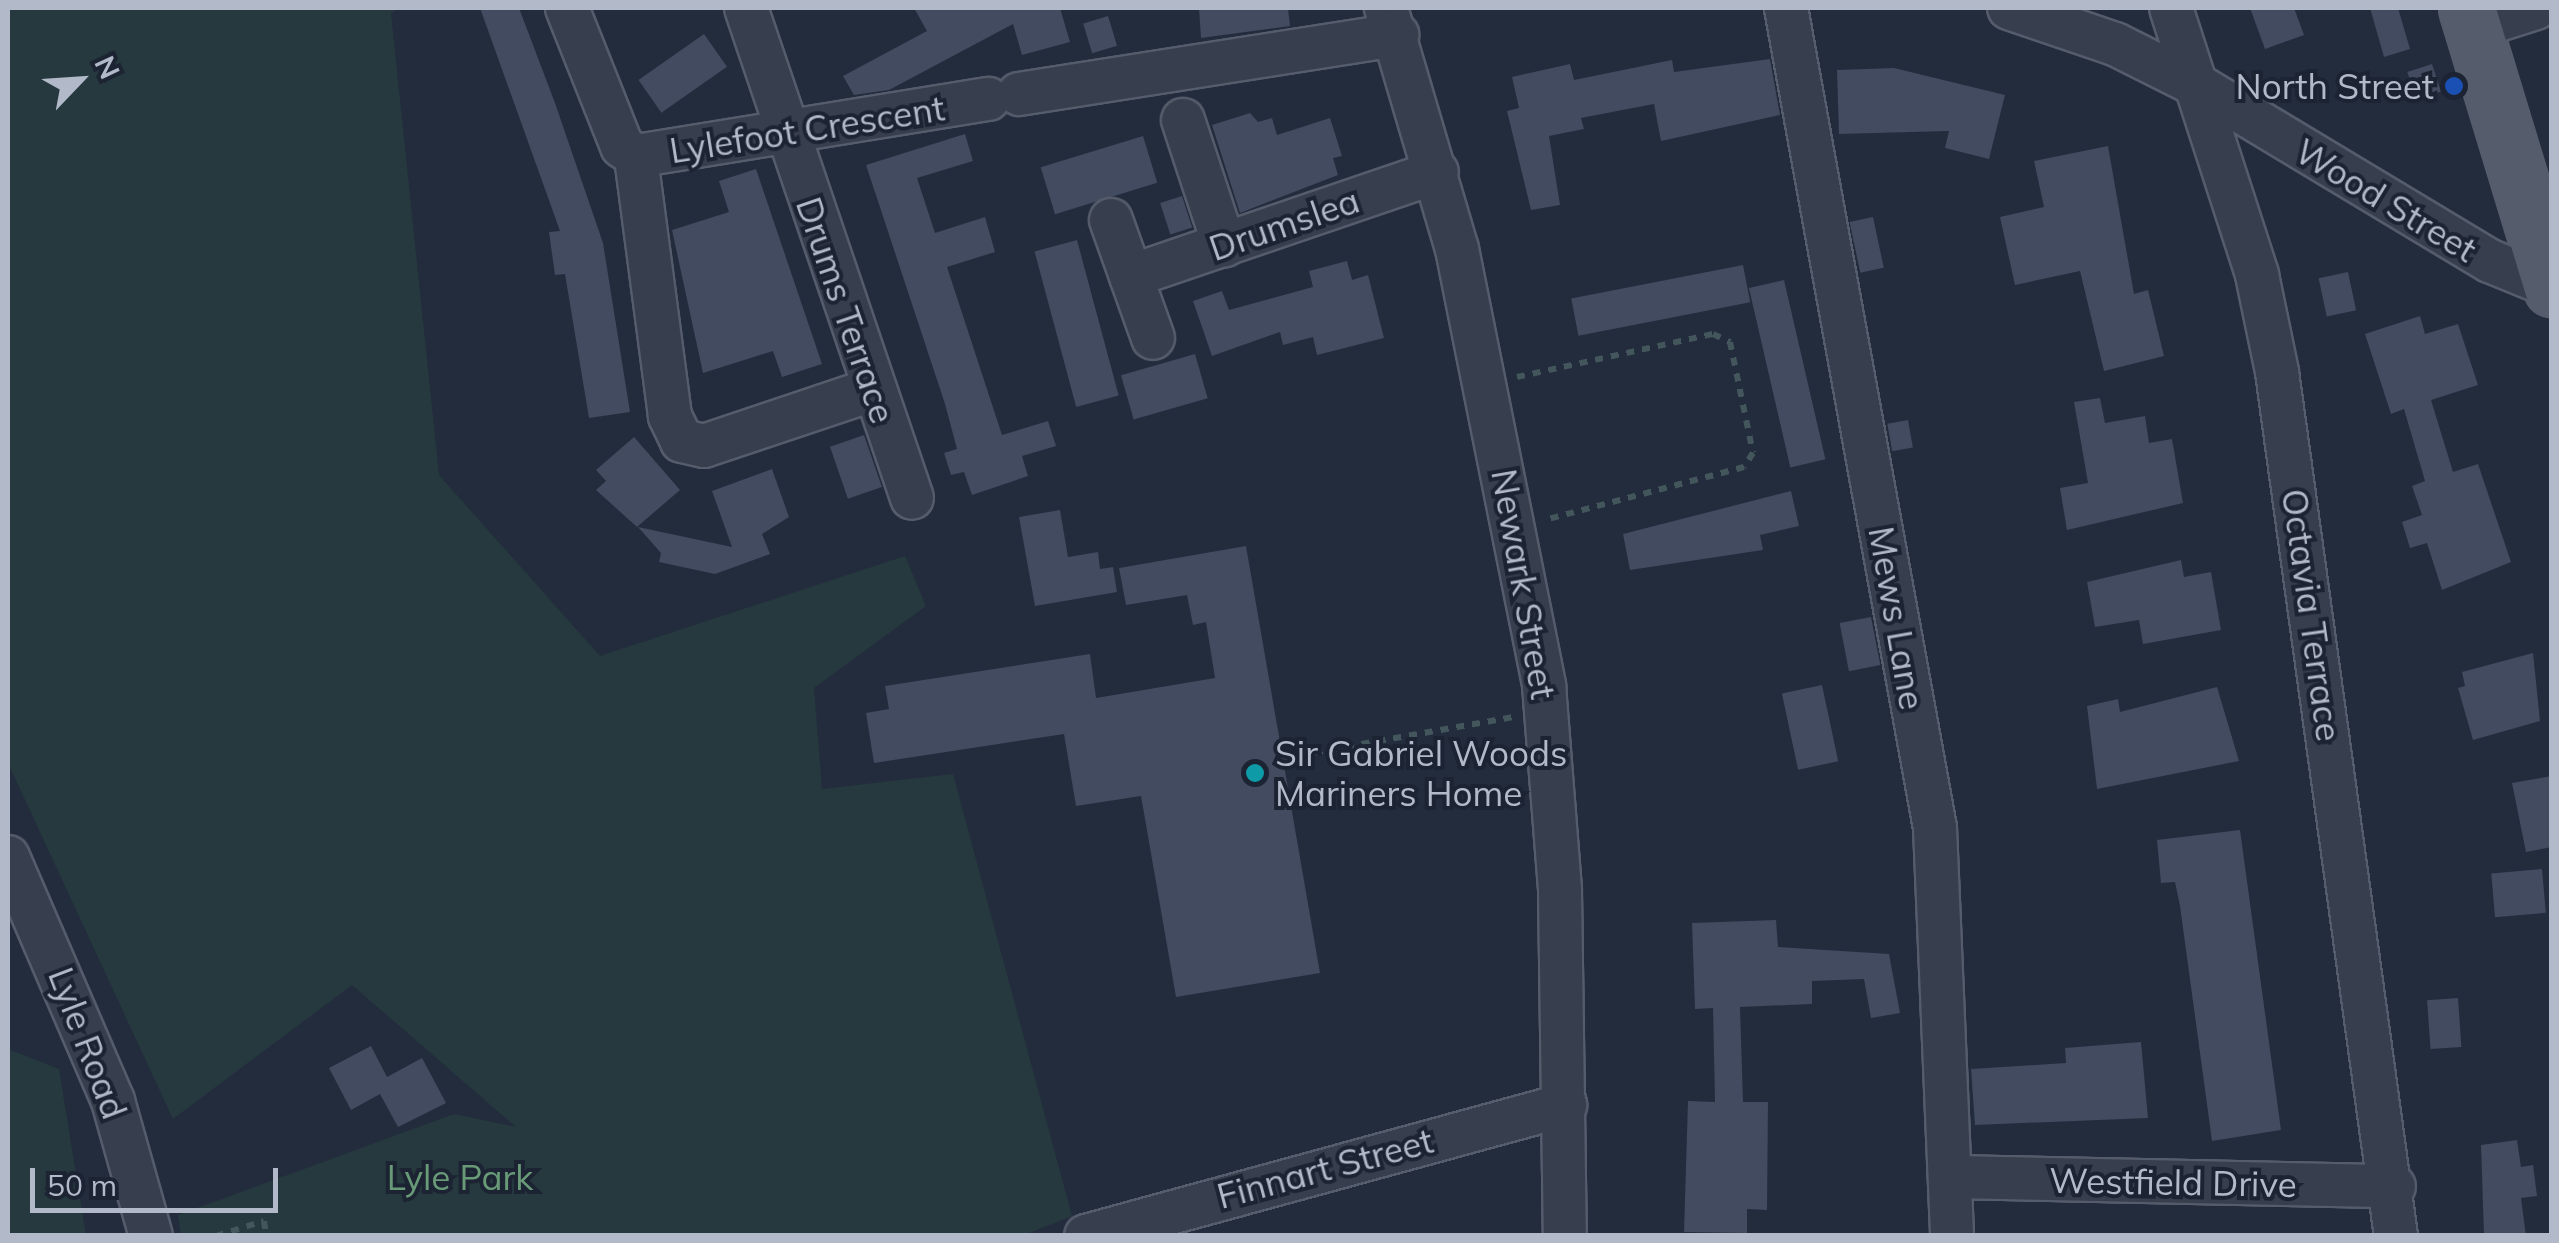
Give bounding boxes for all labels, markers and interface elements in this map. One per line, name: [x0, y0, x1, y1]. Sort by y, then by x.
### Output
north arrow: [30, 30, 130, 130]
text: N: [87, 50, 128, 84]
place label: North Street: [2236, 65, 2434, 107]
marker: North Street: [2443, 75, 2465, 97]
street label: Lylefoot Crescent: [667, 87, 947, 171]
street label: Wood Street: [2288, 130, 2484, 270]
street label: Drumslea: [1204, 179, 1364, 269]
street label: Drums Terrace: [788, 192, 904, 428]
street label: Newark Street: [1483, 466, 1565, 702]
street label: Octavia Terrace: [2274, 486, 2350, 744]
street label: Mews Lane: [1860, 523, 1934, 713]
place label: Sir Gabriel Woods Mariners Home: [1275, 732, 1567, 814]
marker: Sir Gabriel Woods Mariners Home: [1244, 762, 1266, 784]
street label: Lyle Road: [40, 961, 136, 1125]
street label: Finnart Street: [1212, 1119, 1438, 1217]
scale bar: [35, 1148, 282, 1210]
park label: Lyle Park: [387, 1156, 533, 1198]
street label: Westfield Drive: [2049, 1159, 2297, 1205]
text: 50 m: [47, 1166, 117, 1204]

